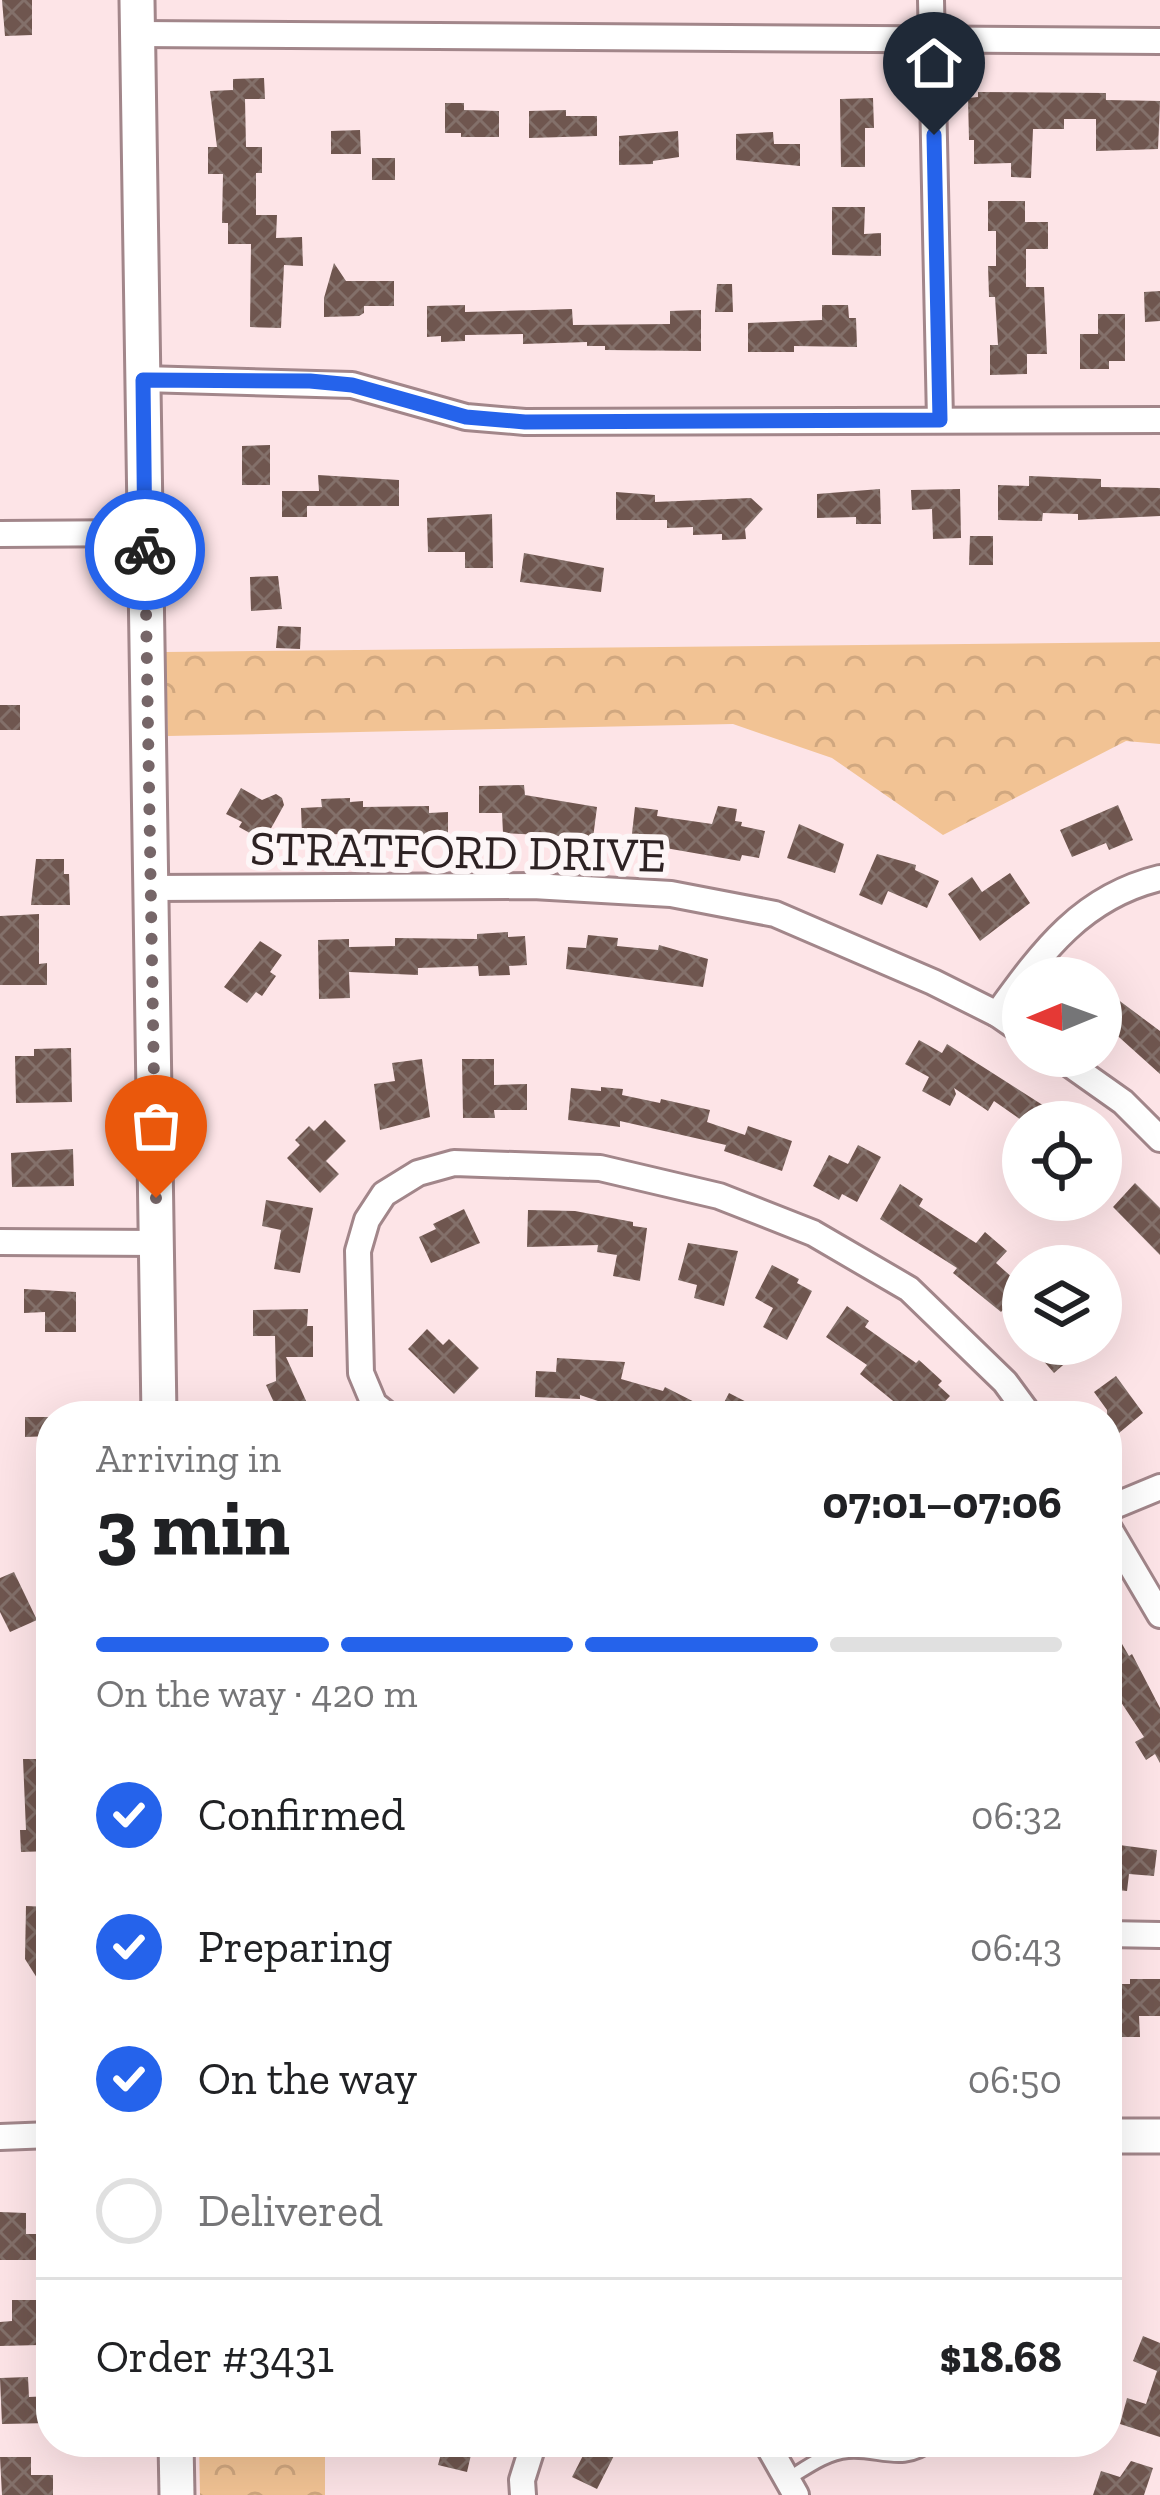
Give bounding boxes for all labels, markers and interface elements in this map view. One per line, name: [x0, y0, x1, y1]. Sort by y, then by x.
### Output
pin: [883, 12, 985, 135]
icon: home: [901, 30, 967, 96]
courier: [85, 490, 205, 610]
icon: bike: [112, 517, 178, 583]
street label: STRATFORD DRIVE: [249, 819, 667, 884]
north arrow: [1002, 957, 1122, 1077]
map controls: [1002, 957, 1122, 1365]
pin: [105, 1075, 207, 1198]
icon: bag: [123, 1093, 189, 1159]
button: locate: [1002, 1101, 1122, 1221]
button: layers: [1002, 1245, 1122, 1365]
text: Arriving in: [96, 1435, 281, 1482]
text: 07:01–07:06: [823, 1476, 1062, 1530]
text: 3 min: [96, 1480, 290, 1574]
text: On the way · 420 m: [96, 1670, 417, 1717]
icon: check: [96, 1782, 162, 1848]
text: Confirmed: [198, 1788, 405, 1842]
text: 06:32: [971, 1792, 1062, 1839]
icon: check: [96, 1914, 162, 1980]
text: Preparing: [198, 1920, 392, 1974]
text: 06:43: [970, 1924, 1062, 1971]
icon: check: [96, 2046, 162, 2112]
text: On the way: [198, 2052, 417, 2106]
text: 06:50: [968, 2056, 1062, 2103]
text: Delivered: [198, 2184, 383, 2238]
text: Order #3431: [96, 2330, 334, 2384]
text: $18.68: [939, 2330, 1062, 2384]

